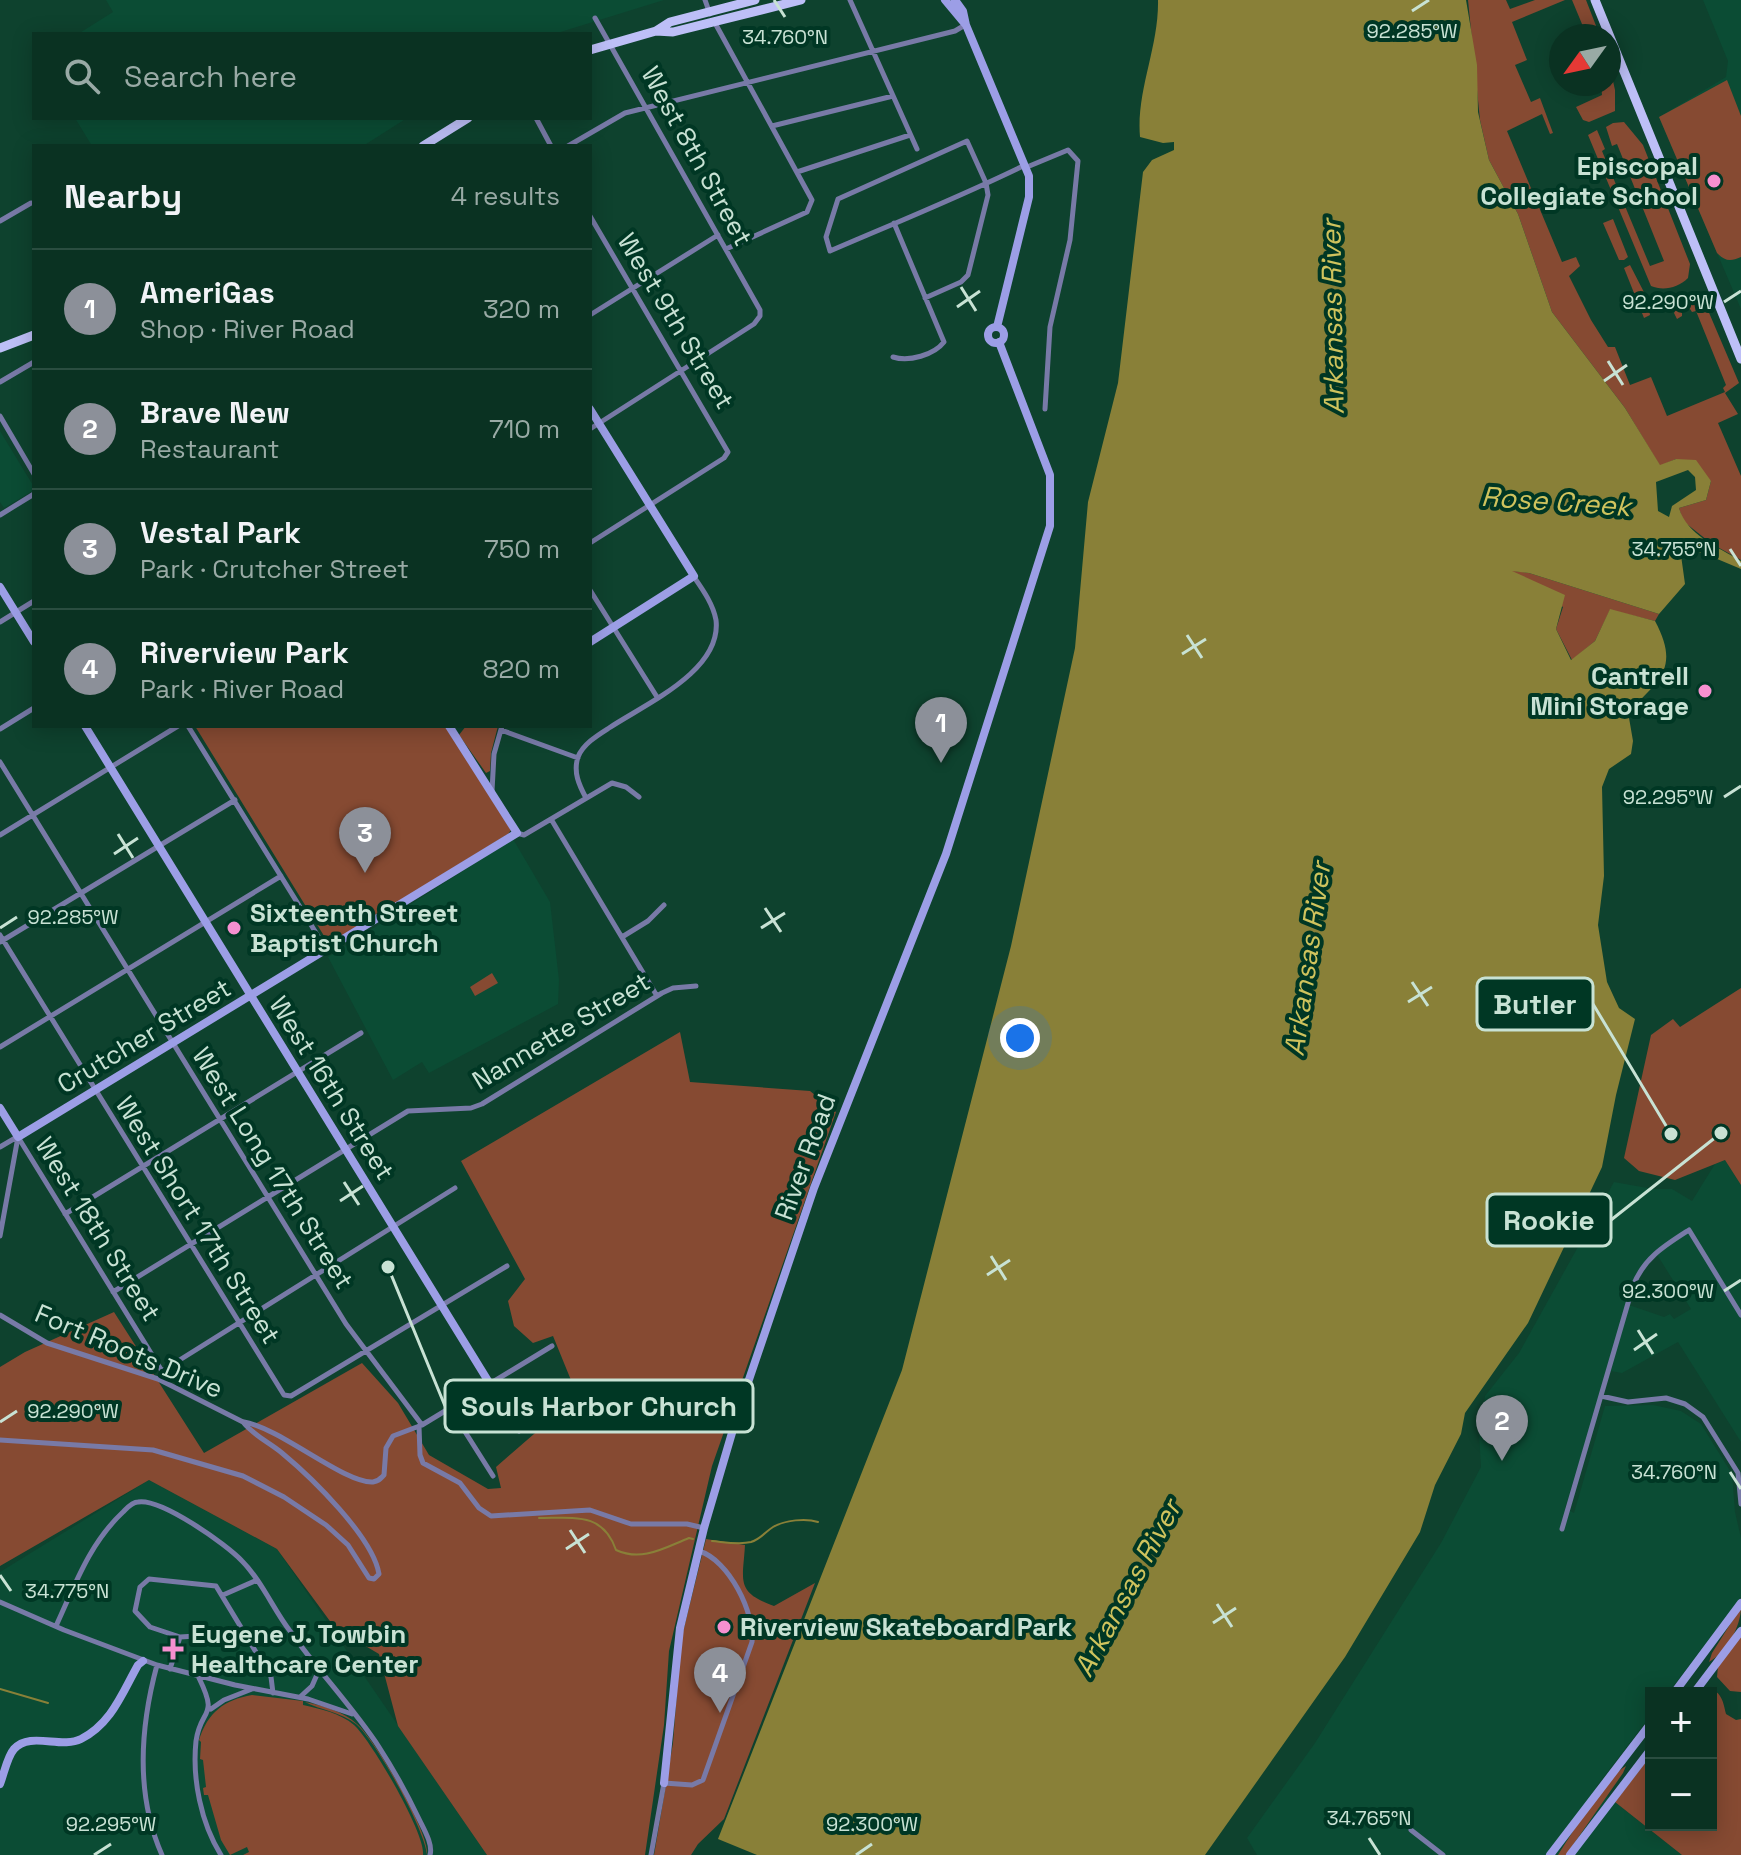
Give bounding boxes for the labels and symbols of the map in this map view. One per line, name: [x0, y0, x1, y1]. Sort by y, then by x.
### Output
text: 92.285°W: [1367, 18, 1457, 44]
text: 34.760°N: [742, 24, 828, 50]
north arrow: [1549, 24, 1621, 96]
street label: West 8th Street: [634, 60, 760, 252]
place label: Episcopal Collegiate School: [1480, 149, 1698, 213]
marker: Episcopal Collegiate School: [1705, 172, 1723, 190]
water label: Arkansas River: [1312, 216, 1352, 415]
street label: West 9th Street: [610, 227, 742, 415]
text: 92.290°W: [1622, 289, 1714, 315]
water label: Rose Creek: [1480, 478, 1635, 524]
text: 34.755°N: [1631, 536, 1717, 562]
place label: Cantrell Mini Storage: [1530, 659, 1689, 723]
marker: Cantrell Mini Storage: [1696, 682, 1714, 700]
pin: 1: [915, 697, 967, 763]
text: 92.295°W: [1623, 784, 1713, 810]
pin: 3: [339, 807, 391, 873]
water label: Arkansas River: [1276, 857, 1339, 1058]
place label: Sixteenth Street Baptist Church: [250, 896, 458, 960]
text: 92.285°W: [28, 904, 118, 930]
marker: Sixteenth Street Baptist Church: [225, 919, 243, 937]
street label: Nannette Street: [466, 965, 656, 1097]
street label: Crutcher Street: [51, 971, 237, 1101]
callout: Butler: [1477, 978, 1593, 1030]
text: Butler: [1493, 986, 1577, 1022]
street label: West 16th Street: [262, 990, 402, 1186]
your location: [1000, 1018, 1040, 1058]
street label: West Long 17th Street: [185, 1041, 361, 1295]
street label: River Road: [766, 1089, 844, 1225]
street label: West Short 17th Street: [108, 1090, 288, 1350]
street label: West 18th Street: [28, 1131, 168, 1327]
callout: Rookie: [1487, 1194, 1611, 1246]
text: Rookie: [1503, 1202, 1595, 1238]
text: 92.300°W: [1622, 1278, 1714, 1304]
street label: Fort Roots Drive: [30, 1296, 228, 1406]
callout: Souls Harbor Church: [445, 1380, 753, 1432]
text: Souls Harbor Church: [461, 1388, 737, 1424]
pin: 2: [1476, 1395, 1528, 1461]
text: 92.290°W: [27, 1398, 119, 1424]
text: 34.760°N: [1631, 1459, 1717, 1485]
water label: Arkansas River: [1065, 1490, 1190, 1683]
text: 34.775°N: [25, 1578, 109, 1604]
place label: Riverview Skateboard Park: [740, 1610, 1073, 1644]
place label: Eugene J. Towbin Healthcare Center: [191, 1617, 419, 1681]
marker: Riverview Skateboard Park: [715, 1618, 733, 1636]
marker: Eugene J. Towbin Healthcare Center: [162, 1638, 184, 1660]
pin: 4: [694, 1647, 746, 1713]
text: 34.765°N: [1326, 1805, 1412, 1831]
text: 92.295°W: [66, 1811, 156, 1837]
text: 92.300°W: [826, 1811, 918, 1837]

